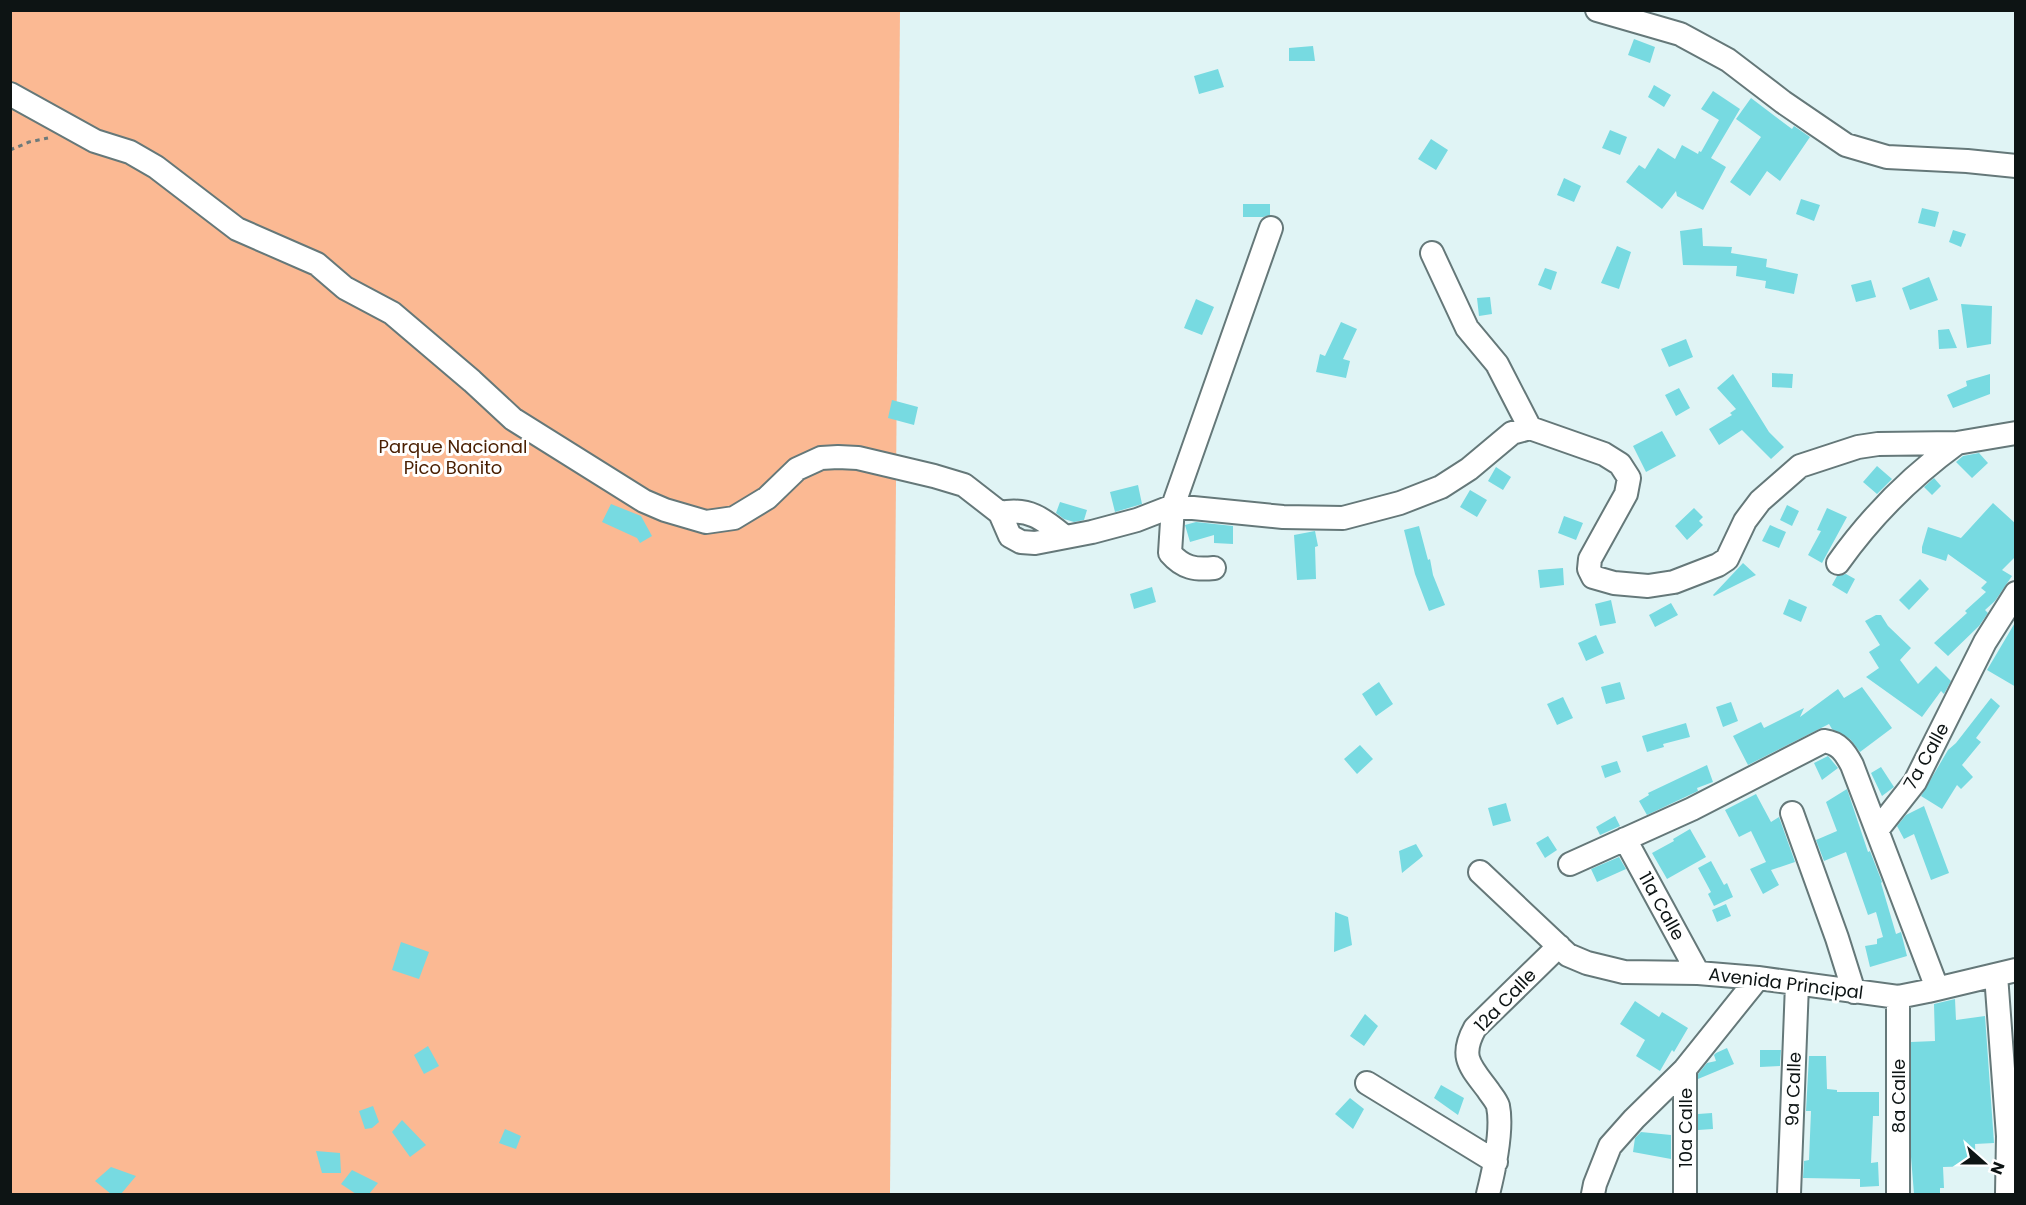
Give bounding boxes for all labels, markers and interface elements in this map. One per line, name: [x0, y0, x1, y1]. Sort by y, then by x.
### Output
park label: Parque Nacional Pico Bonito: [379, 434, 527, 480]
street label: 7a Calle: [1897, 718, 1955, 794]
street label: 11a Calle: [1633, 867, 1691, 945]
street label: Avenida Principal: [1707, 961, 1865, 1005]
street label: 12a Calle: [1469, 963, 1541, 1037]
street label: 9a Calle: [1779, 1051, 1807, 1127]
street label: 8a Calle: [1886, 1059, 1911, 1133]
street label: 10a Calle: [1673, 1088, 1698, 1168]
north arrow: [1954, 1133, 2014, 1193]
text: N: [1985, 1158, 2010, 1178]

